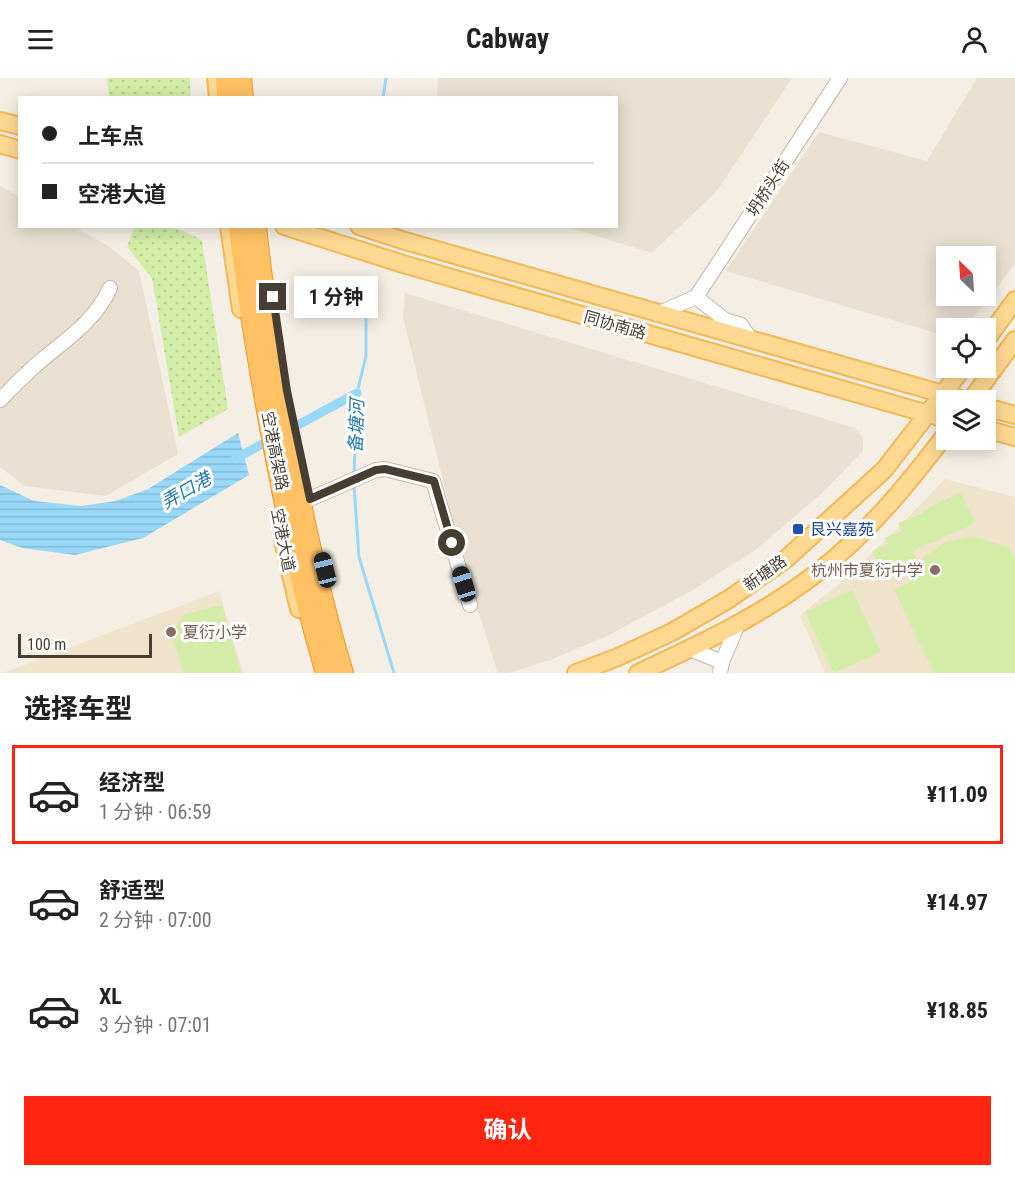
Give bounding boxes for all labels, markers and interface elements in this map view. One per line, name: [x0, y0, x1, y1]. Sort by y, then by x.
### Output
icon: menu: [24, 23, 57, 56]
text: Cabway: [466, 23, 549, 55]
icon: person: [958, 23, 991, 56]
text: 上车点: [78, 124, 144, 149]
street label: 坍桥头街: [743, 156, 793, 220]
text: 空港大道: [78, 182, 166, 207]
north arrow: [936, 246, 996, 306]
map controls: [936, 246, 996, 450]
callout: 1 分钟: [294, 276, 378, 318]
route end: [259, 283, 286, 310]
text: 1 分钟: [309, 285, 363, 309]
street label: 同协南路: [582, 307, 648, 343]
button: locate: [936, 318, 996, 378]
button: layers: [936, 390, 996, 450]
water label: 备塘河: [345, 396, 368, 453]
street label: 空港高架路: [258, 410, 292, 492]
water label: 弄口港: [157, 466, 217, 513]
street label: 空港大道: [268, 507, 298, 573]
place label: 艮兴嘉苑: [810, 520, 874, 539]
marker: 艮兴嘉苑: [791, 522, 805, 536]
route start: [438, 529, 465, 556]
car: [312, 550, 338, 590]
street label: 新塘路: [740, 551, 790, 595]
place label: 杭州市夏衍中学: [811, 561, 923, 580]
marker: 杭州市夏衍中学: [928, 563, 942, 577]
car: [450, 564, 478, 604]
place label: 夏衍小学: [183, 623, 247, 642]
marker: 夏衍小学: [164, 625, 178, 639]
scale bar: [18, 631, 152, 658]
text: 100 m: [27, 635, 66, 654]
text: 选择车型: [24, 693, 132, 725]
icon: car: [27, 768, 81, 822]
text: 经济型: [99, 770, 165, 795]
text: ¥11.09: [927, 782, 988, 807]
text: 1 分钟 · 06:59: [99, 800, 212, 824]
icon: car: [27, 876, 81, 930]
text: 舒适型: [99, 878, 165, 903]
text: ¥14.97: [927, 890, 988, 915]
text: 2 分钟 · 07:00: [99, 908, 212, 932]
icon: car: [27, 984, 81, 1038]
text: XL: [99, 984, 122, 1009]
text: ¥18.85: [927, 998, 988, 1023]
text: 3 分钟 · 07:01: [99, 1013, 212, 1037]
button: 确认: [24, 1096, 991, 1165]

